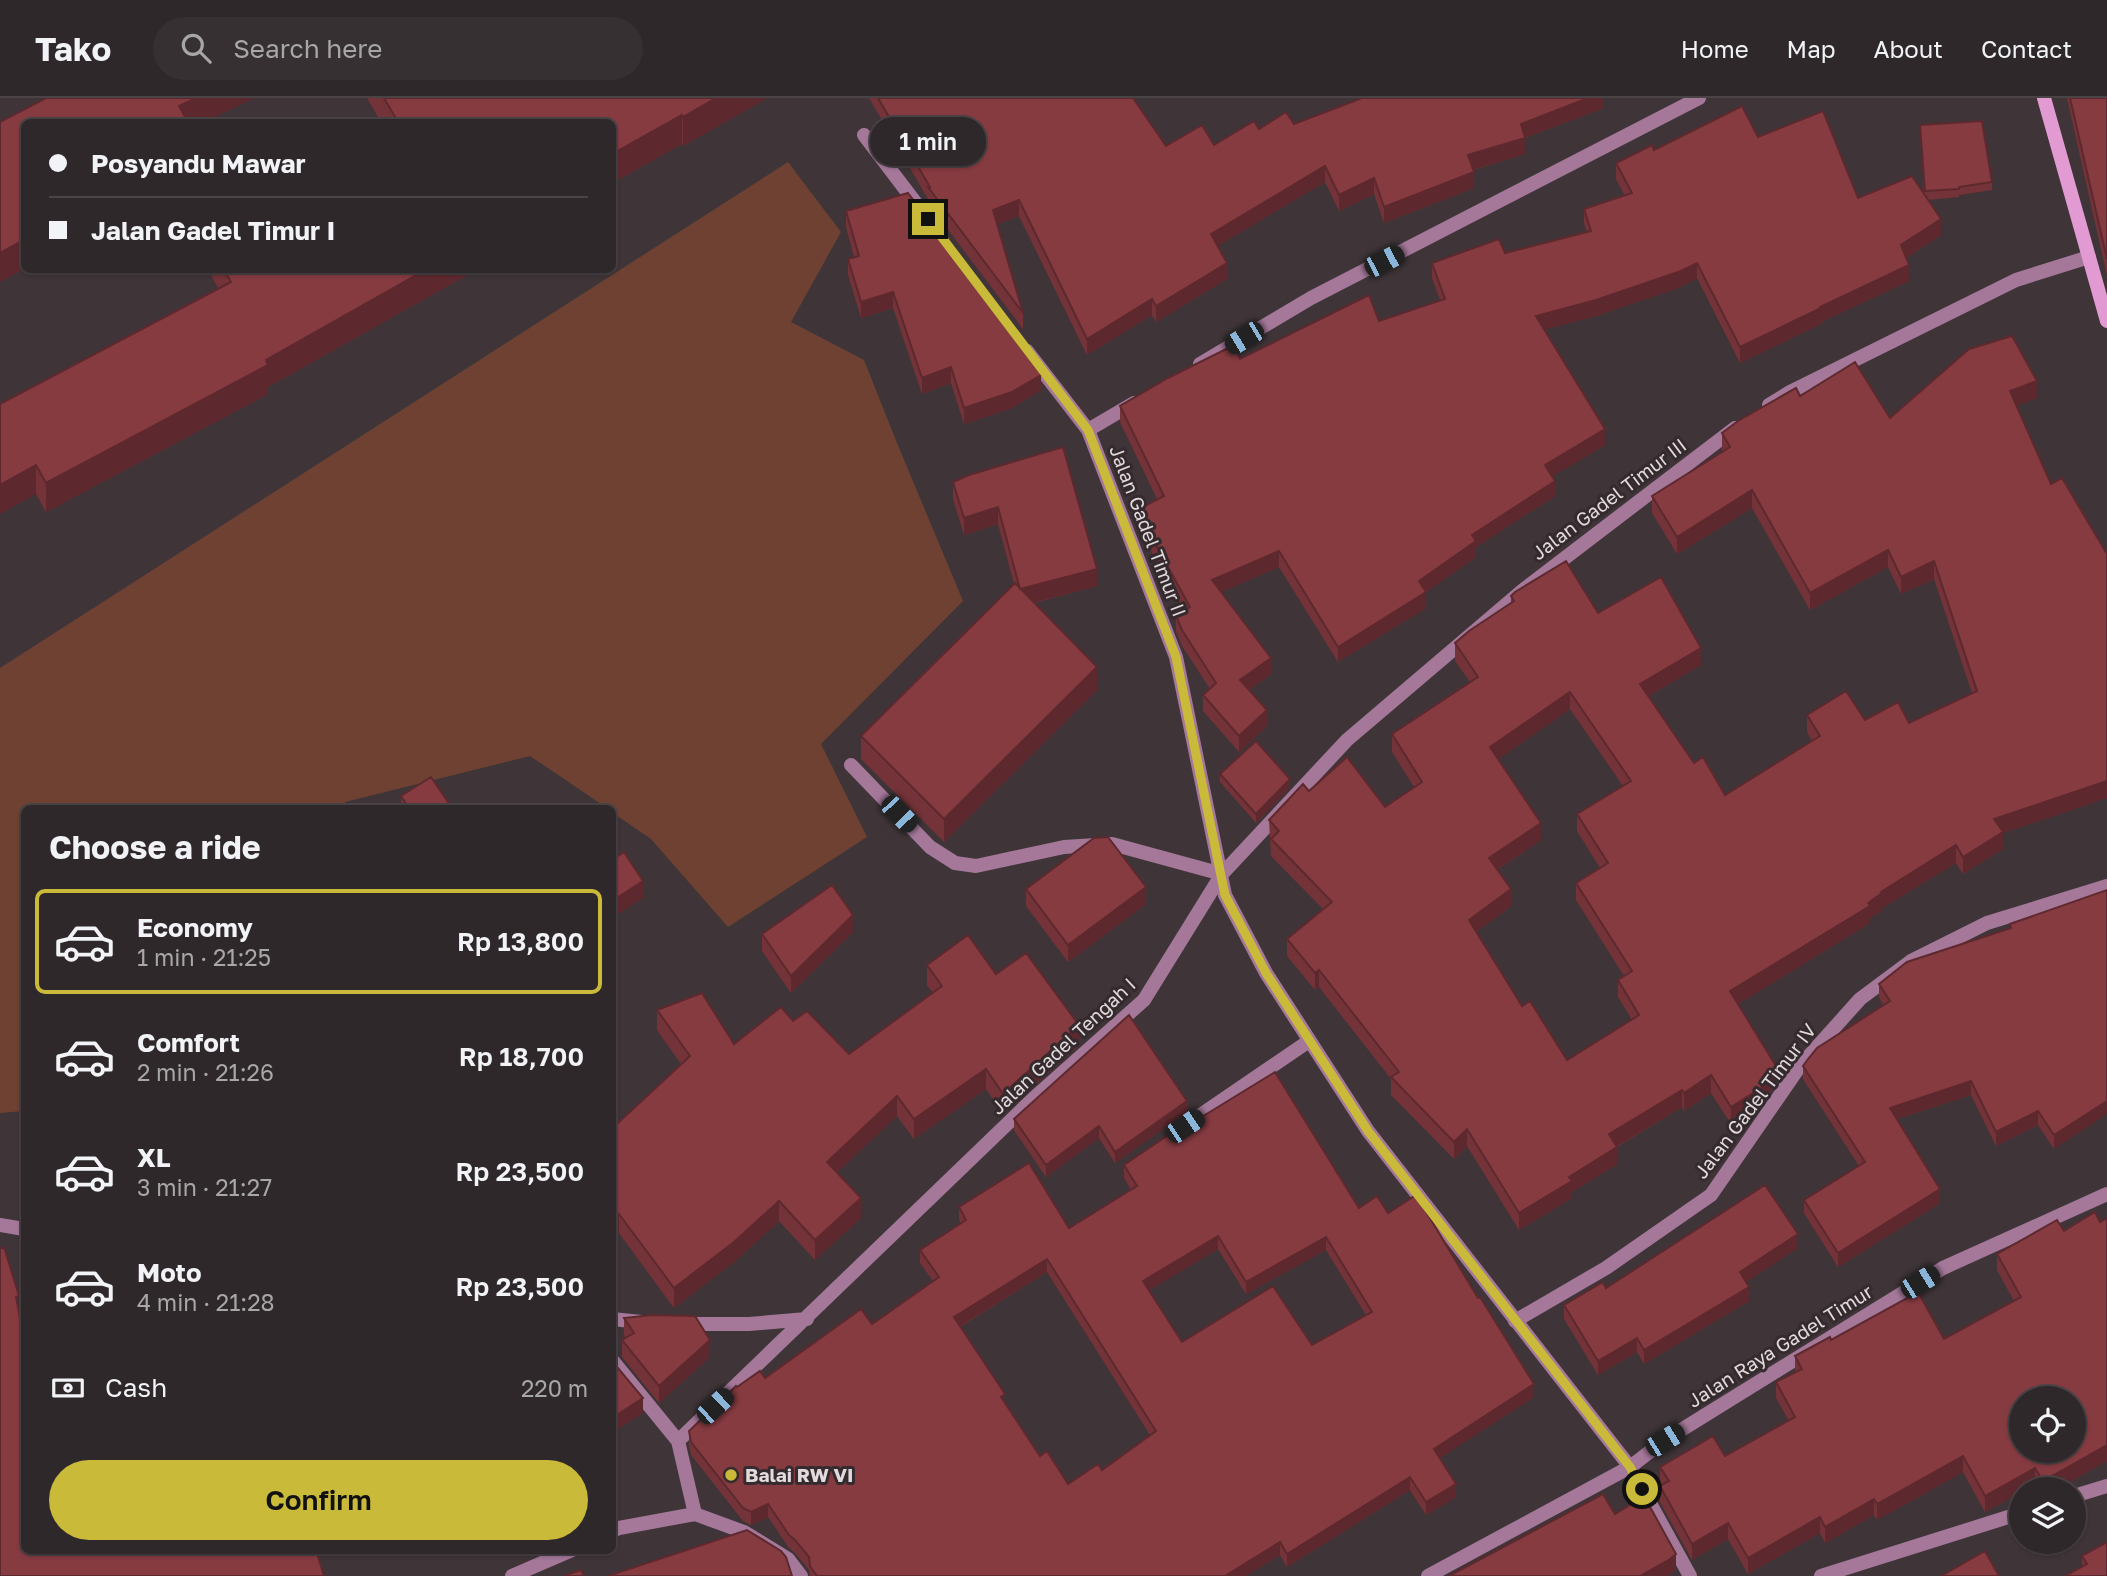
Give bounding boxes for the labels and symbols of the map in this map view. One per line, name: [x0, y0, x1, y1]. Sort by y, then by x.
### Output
callout: 1 min: [870, 117, 986, 166]
route end: [912, 203, 944, 235]
car: [1361, 242, 1408, 280]
car: [1221, 318, 1268, 358]
street label: Jalan Gadel Timur III: [1527, 433, 1690, 564]
street label: Jalan Gadel Timur II: [1105, 442, 1192, 620]
car: [877, 792, 922, 836]
street label: Jalan Gadel Tengah I: [985, 973, 1140, 1119]
street label: Jalan Gadel Timur IV: [1689, 1018, 1821, 1183]
car: [1162, 1106, 1209, 1146]
car: [1897, 1262, 1944, 1302]
street label: Jalan Raya Gadel Timur: [1683, 1279, 1877, 1412]
car: [693, 1384, 738, 1428]
car: [1642, 1420, 1689, 1460]
place label: Balai RW VI: [745, 1463, 853, 1486]
marker: Balai RW VI: [723, 1467, 739, 1483]
route start: [1626, 1473, 1658, 1505]

